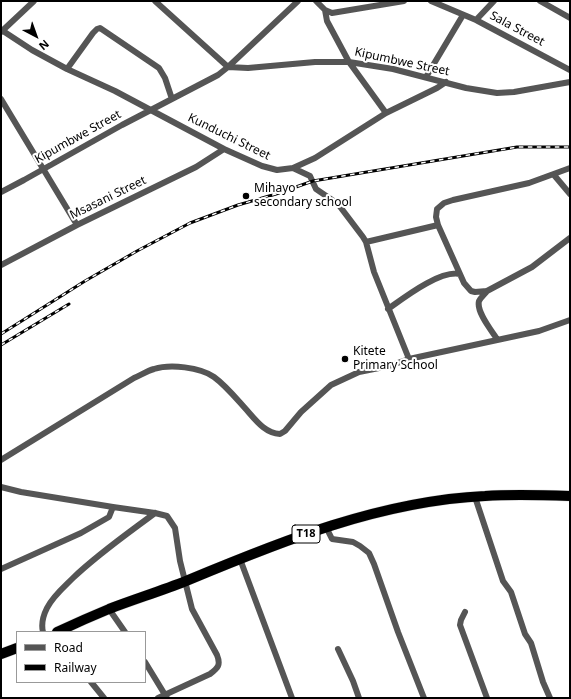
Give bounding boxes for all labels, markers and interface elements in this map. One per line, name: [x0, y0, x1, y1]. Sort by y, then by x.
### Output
street label: Sala Street: [487, 9, 547, 49]
north arrow: [16, 16, 56, 56]
text: N: [36, 37, 53, 54]
street label: Kipumbwe Street: [353, 45, 451, 79]
street label: Kipumbwe Street: [32, 107, 124, 167]
street label: Kunduchi Street: [185, 111, 273, 163]
street label: Msasani Street: [68, 173, 148, 223]
place label: Mihayo secondary school: [254, 182, 352, 210]
marker: Mihayo secondary school: [241, 191, 251, 201]
place label: Kitete Primary School: [353, 345, 438, 373]
marker: Kitete Primary School: [340, 354, 350, 364]
road number: T18: [292, 525, 320, 543]
legend: [16, 631, 146, 683]
text: Road: [54, 639, 83, 656]
text: Railway: [54, 659, 97, 676]

